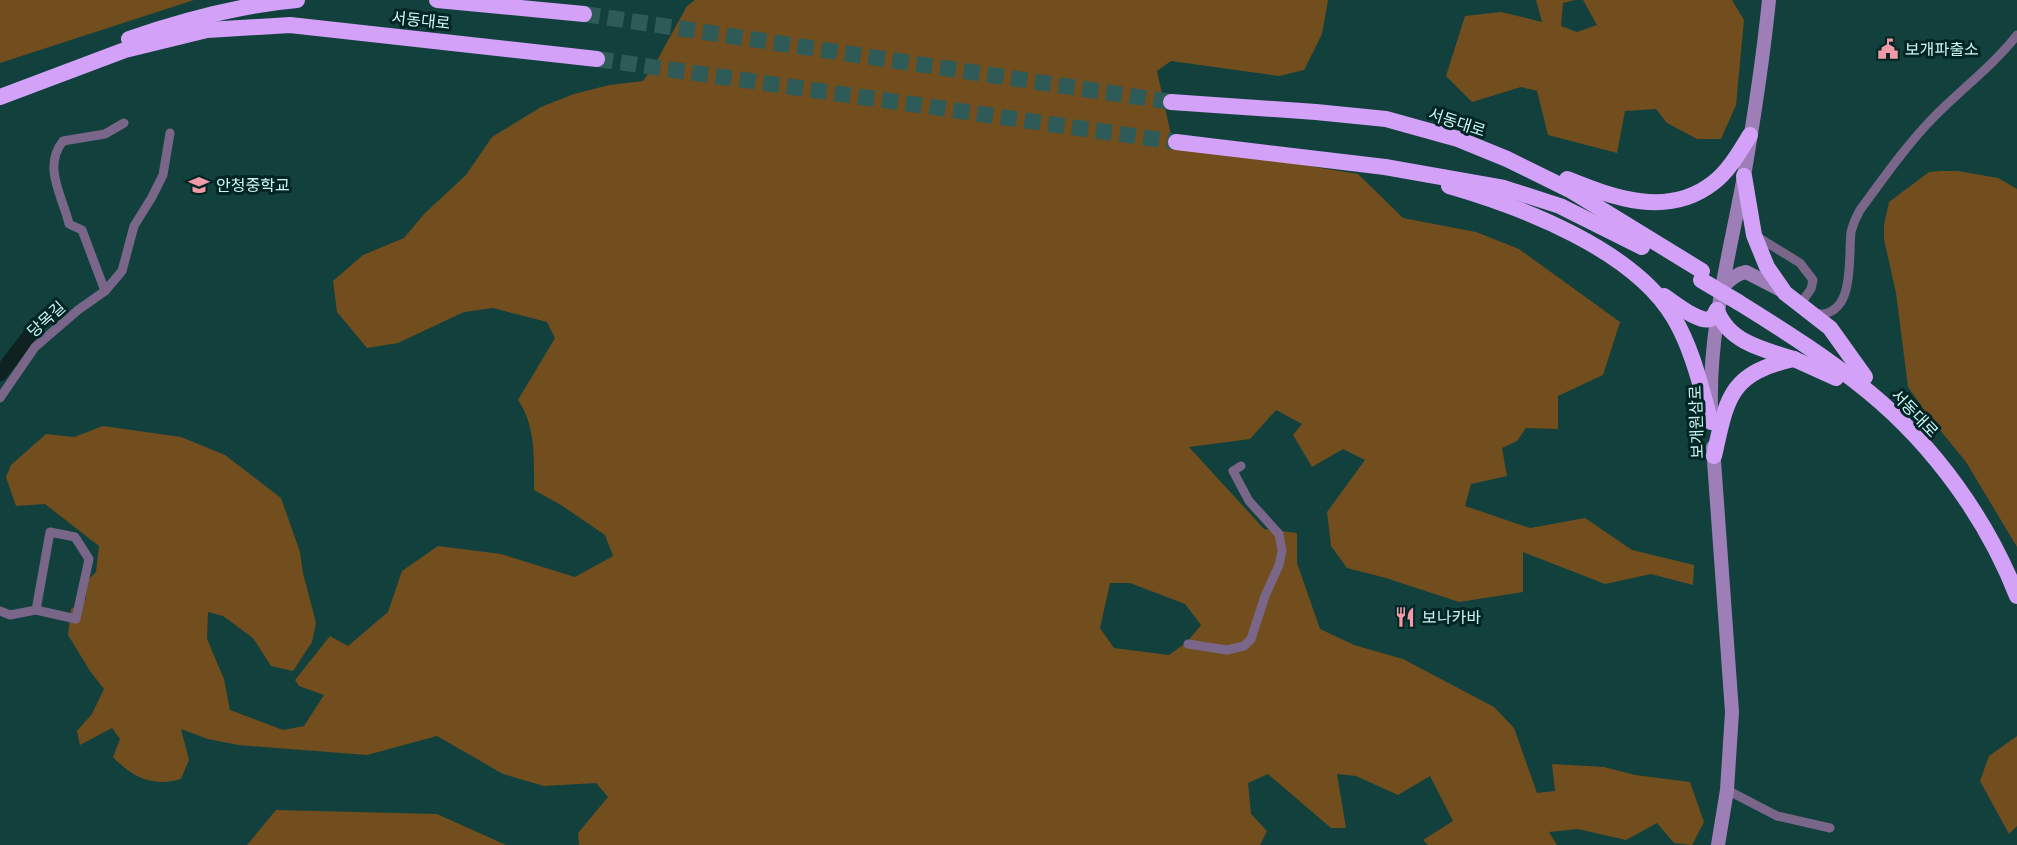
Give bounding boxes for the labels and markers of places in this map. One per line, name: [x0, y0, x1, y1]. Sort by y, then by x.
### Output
public building icon: 보개파출소: [1876, 37, 1900, 61]
place label: 보개파출소: [1905, 39, 1979, 59]
school or university icon: 안청중학교: [187, 173, 211, 197]
place label: 안청중학교: [216, 175, 290, 195]
restaurant icon: 보나카바: [1393, 605, 1417, 629]
place label: 보나카바: [1422, 607, 1481, 627]

